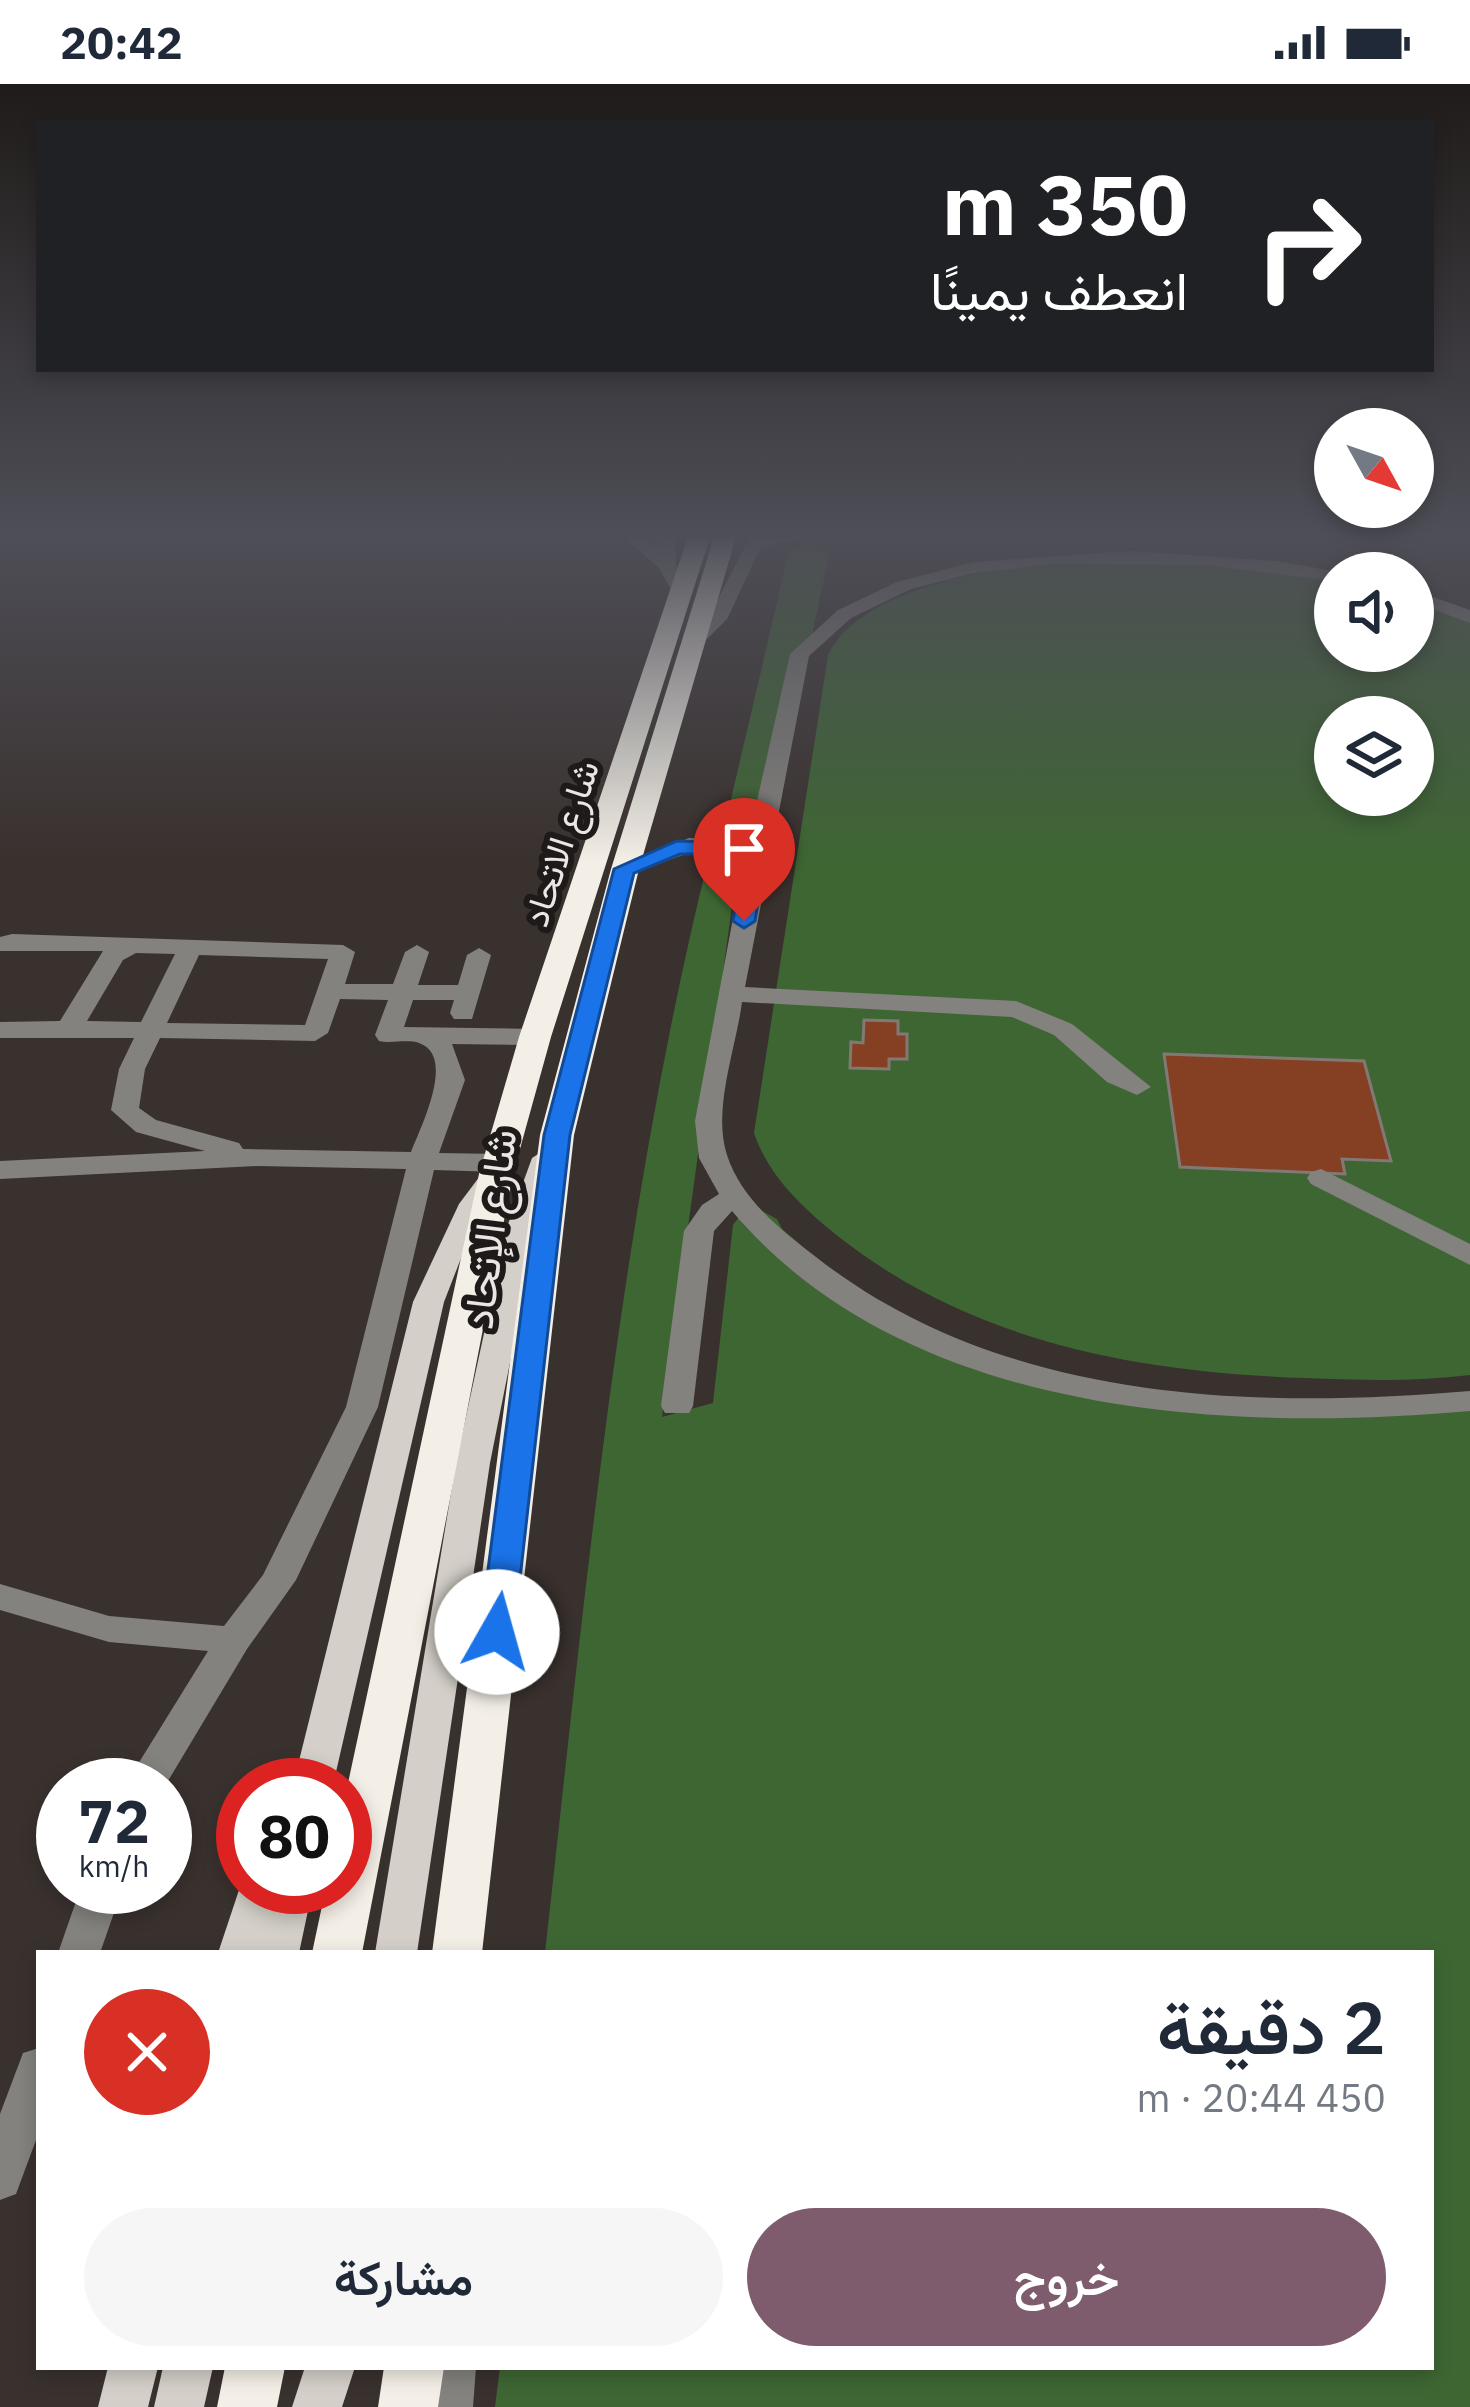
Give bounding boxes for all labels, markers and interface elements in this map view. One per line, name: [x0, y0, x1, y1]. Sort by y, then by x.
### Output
text: 20:42: [60, 13, 183, 71]
text: 350 m: [942, 149, 1188, 258]
icon: right: [1230, 168, 1386, 324]
text: انعطف يمينًا: [930, 255, 1188, 325]
north arrow: [1314, 408, 1434, 528]
map controls: [1314, 408, 1434, 816]
button: sound: [1314, 552, 1434, 672]
button: layers: [1314, 696, 1434, 816]
street label: شارع الاتحاد: [511, 754, 611, 933]
pin: [693, 798, 795, 921]
icon: arrive: [711, 816, 777, 882]
street label: شارع الإتحاد: [449, 1126, 531, 1332]
position arrow: [434, 1569, 560, 1695]
speed limit sign: 80: [216, 1758, 372, 1914]
text: 72: [78, 1781, 150, 1860]
text: km/h: [79, 1846, 149, 1885]
text: 2 دقيقة: [1157, 1980, 1386, 2074]
button: close: [84, 1989, 210, 2115]
text: 450 m · 20:44: [1136, 2072, 1386, 2123]
button: مشاركة: [84, 2208, 723, 2346]
button: خروج: [747, 2208, 1386, 2346]

